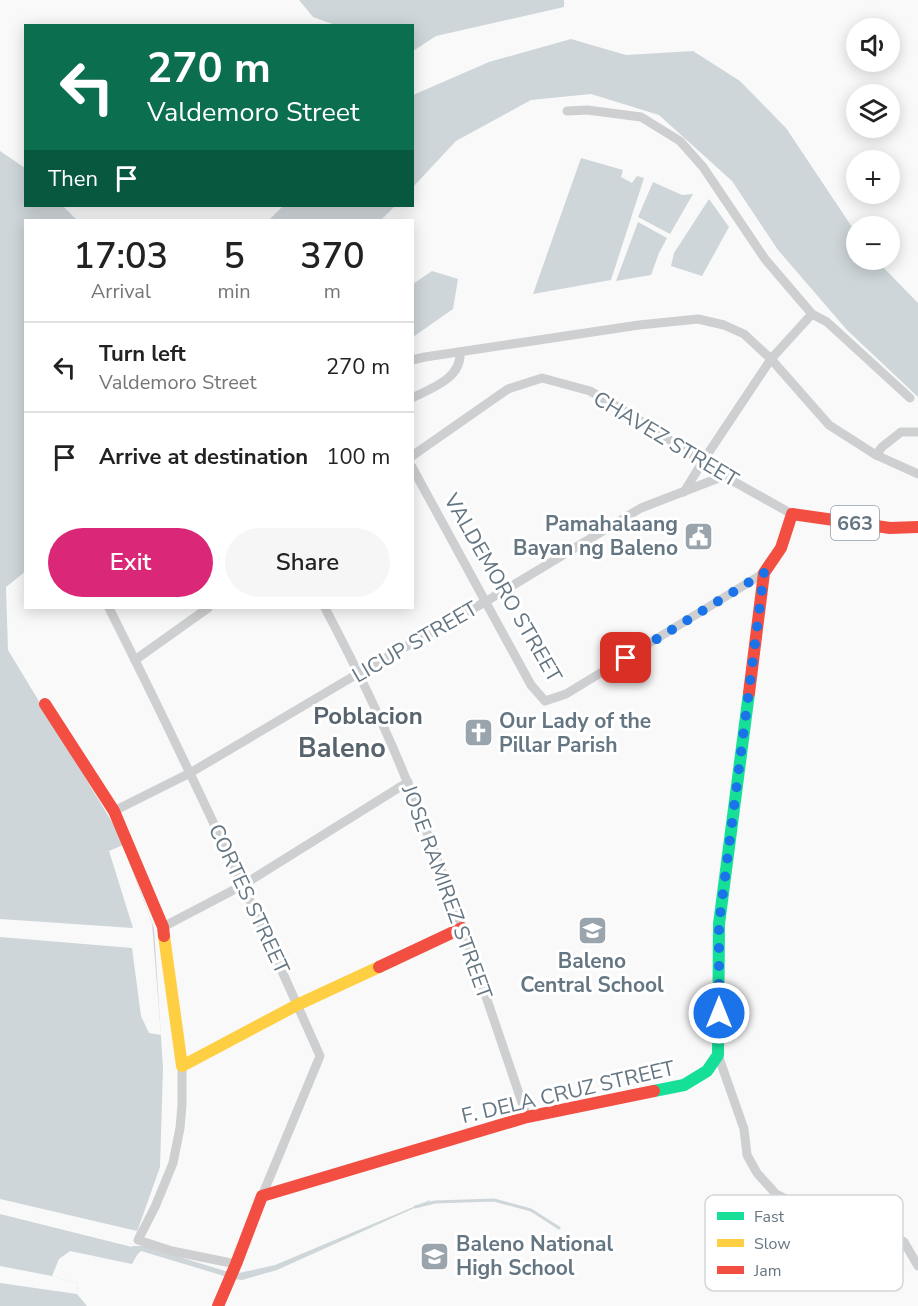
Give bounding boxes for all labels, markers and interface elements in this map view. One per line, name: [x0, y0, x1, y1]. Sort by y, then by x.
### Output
map controls: [846, 18, 900, 270]
button: sound: [846, 18, 900, 72]
text: 270 m: [147, 40, 271, 97]
icon: left: [48, 48, 126, 126]
button: layers: [846, 84, 900, 138]
text: Valdemoro Street: [147, 94, 360, 131]
button: +: [846, 150, 900, 204]
icon: arrive: [110, 162, 143, 195]
text: Then: [48, 164, 98, 194]
button: −: [846, 216, 900, 270]
text: 17:03: [73, 232, 168, 281]
text: 5: [223, 232, 245, 281]
text: 370: [300, 232, 365, 281]
text: Arrival: [91, 278, 151, 305]
text: min: [218, 278, 251, 305]
text: m: [324, 278, 341, 305]
text: Turn left: [99, 339, 186, 369]
icon: left: [48, 351, 81, 384]
text: 270 m: [326, 352, 390, 382]
text: Valdemoro Street: [99, 369, 256, 396]
street label: CHAVEZ STREET: [588, 385, 744, 494]
icon: arrive: [48, 441, 81, 474]
text: Arrive at destination: [99, 442, 308, 472]
text: 100 m: [326, 442, 390, 472]
street label: VALDEMORO STREET: [437, 488, 569, 688]
road number: 663: [831, 506, 879, 540]
place label: Pamahalaang Bayan ng Baleno: [513, 510, 678, 562]
public building icon: Pamahalaang Bayan ng Baleno: [683, 520, 715, 552]
button: Exit: [48, 528, 213, 597]
button: Share: [225, 528, 390, 597]
street label: LICUP STREET: [347, 594, 483, 689]
pin: [600, 632, 651, 683]
icon: arrive: [609, 641, 642, 674]
district label: Poblacion: [313, 700, 423, 732]
place label: Our Lady of the Pillar Parish: [499, 707, 651, 759]
church icon: Our Lady of the Pillar Parish: [462, 717, 494, 749]
district label: Baleno: [298, 730, 386, 767]
street label: JOSE RAMIREZ STREET: [395, 780, 499, 1003]
street label: CORTES STREET: [202, 819, 296, 979]
school or university icon: Baleno Central School: [576, 914, 608, 946]
place label: Baleno Central School: [520, 947, 664, 999]
position arrow: [687, 981, 751, 1045]
street label: F. DELA CRUZ STREET: [459, 1054, 678, 1130]
legend: [705, 1195, 903, 1291]
text: Fast: [754, 1206, 785, 1228]
place label: Baleno National High School: [456, 1230, 613, 1282]
text: Slow: [754, 1233, 791, 1255]
school or university icon: Baleno National High School: [419, 1240, 451, 1272]
text: Jam: [753, 1260, 781, 1282]

